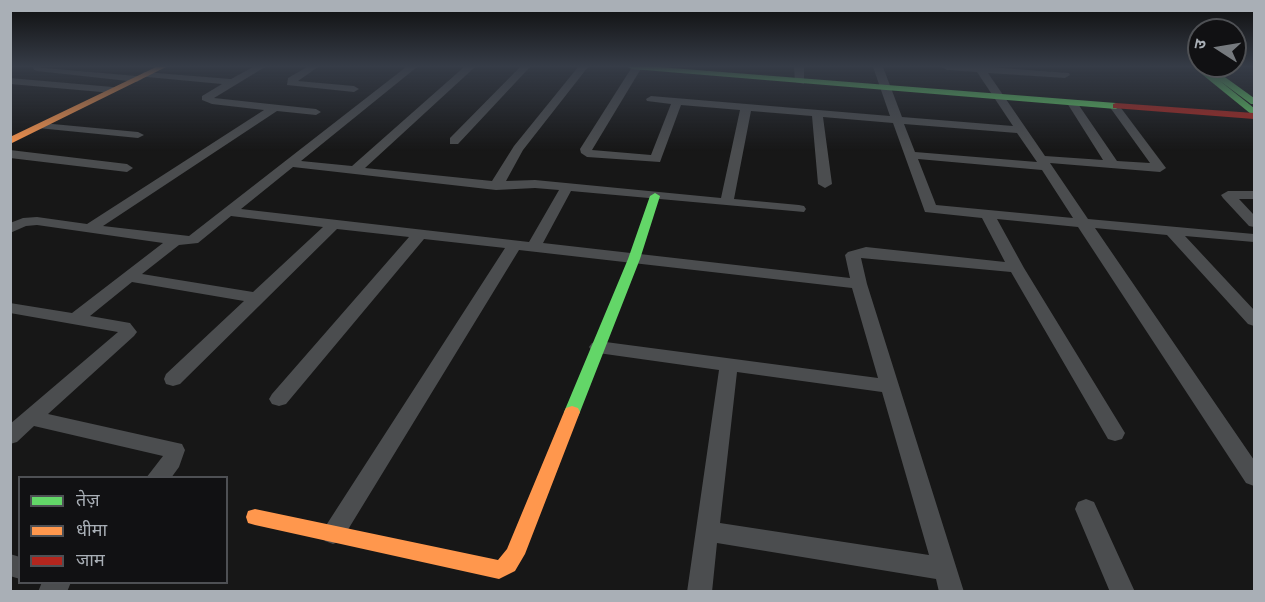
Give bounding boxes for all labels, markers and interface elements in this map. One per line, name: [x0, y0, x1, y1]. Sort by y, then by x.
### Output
north arrow: [1187, 18, 1247, 78]
text: उ: [1191, 38, 1212, 51]
legend: [18, 476, 228, 584]
text: तेज़: [76, 490, 100, 513]
text: धीमा: [76, 520, 107, 543]
text: जाम: [76, 550, 105, 573]

